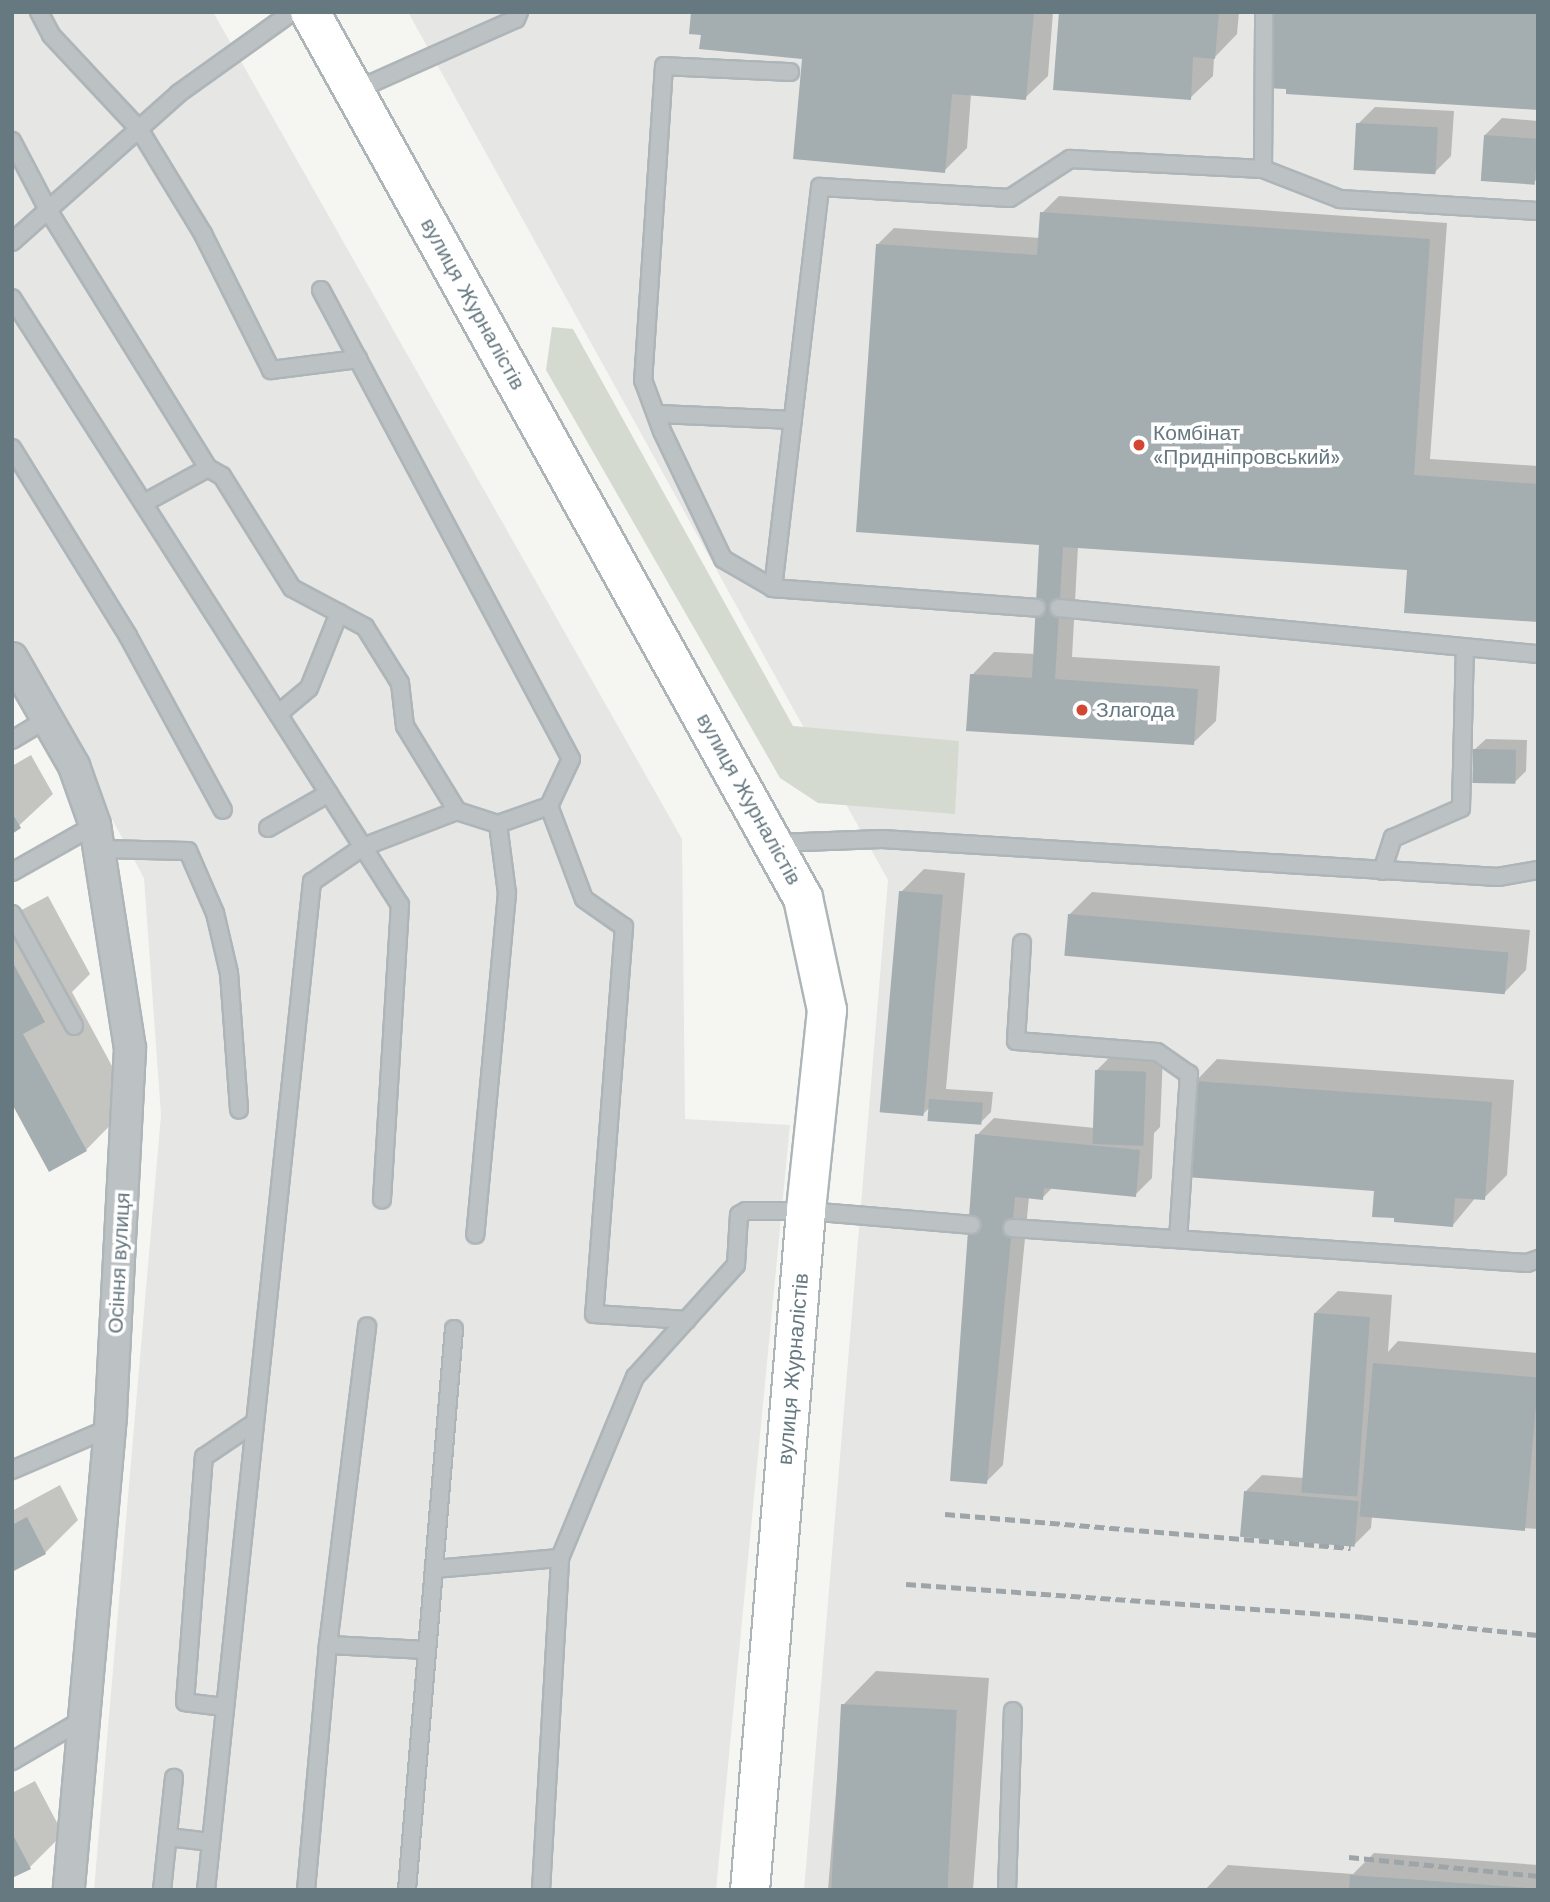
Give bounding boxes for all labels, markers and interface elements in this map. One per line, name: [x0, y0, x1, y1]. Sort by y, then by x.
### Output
street label: вулиця Журналістів: [415, 214, 531, 394]
place label: Комбінат «Придніпровський»: [1153, 420, 1340, 470]
marker: Комбінат «Придніпровський»: [1131, 437, 1147, 453]
place label: Злагода: [1096, 697, 1175, 723]
marker: Злагода: [1074, 702, 1090, 718]
street label: вулиця Журналістів: [691, 709, 807, 889]
street label: Осіння вулиця: [103, 1192, 135, 1334]
street label: вулиця Журналістів: [772, 1272, 814, 1466]

